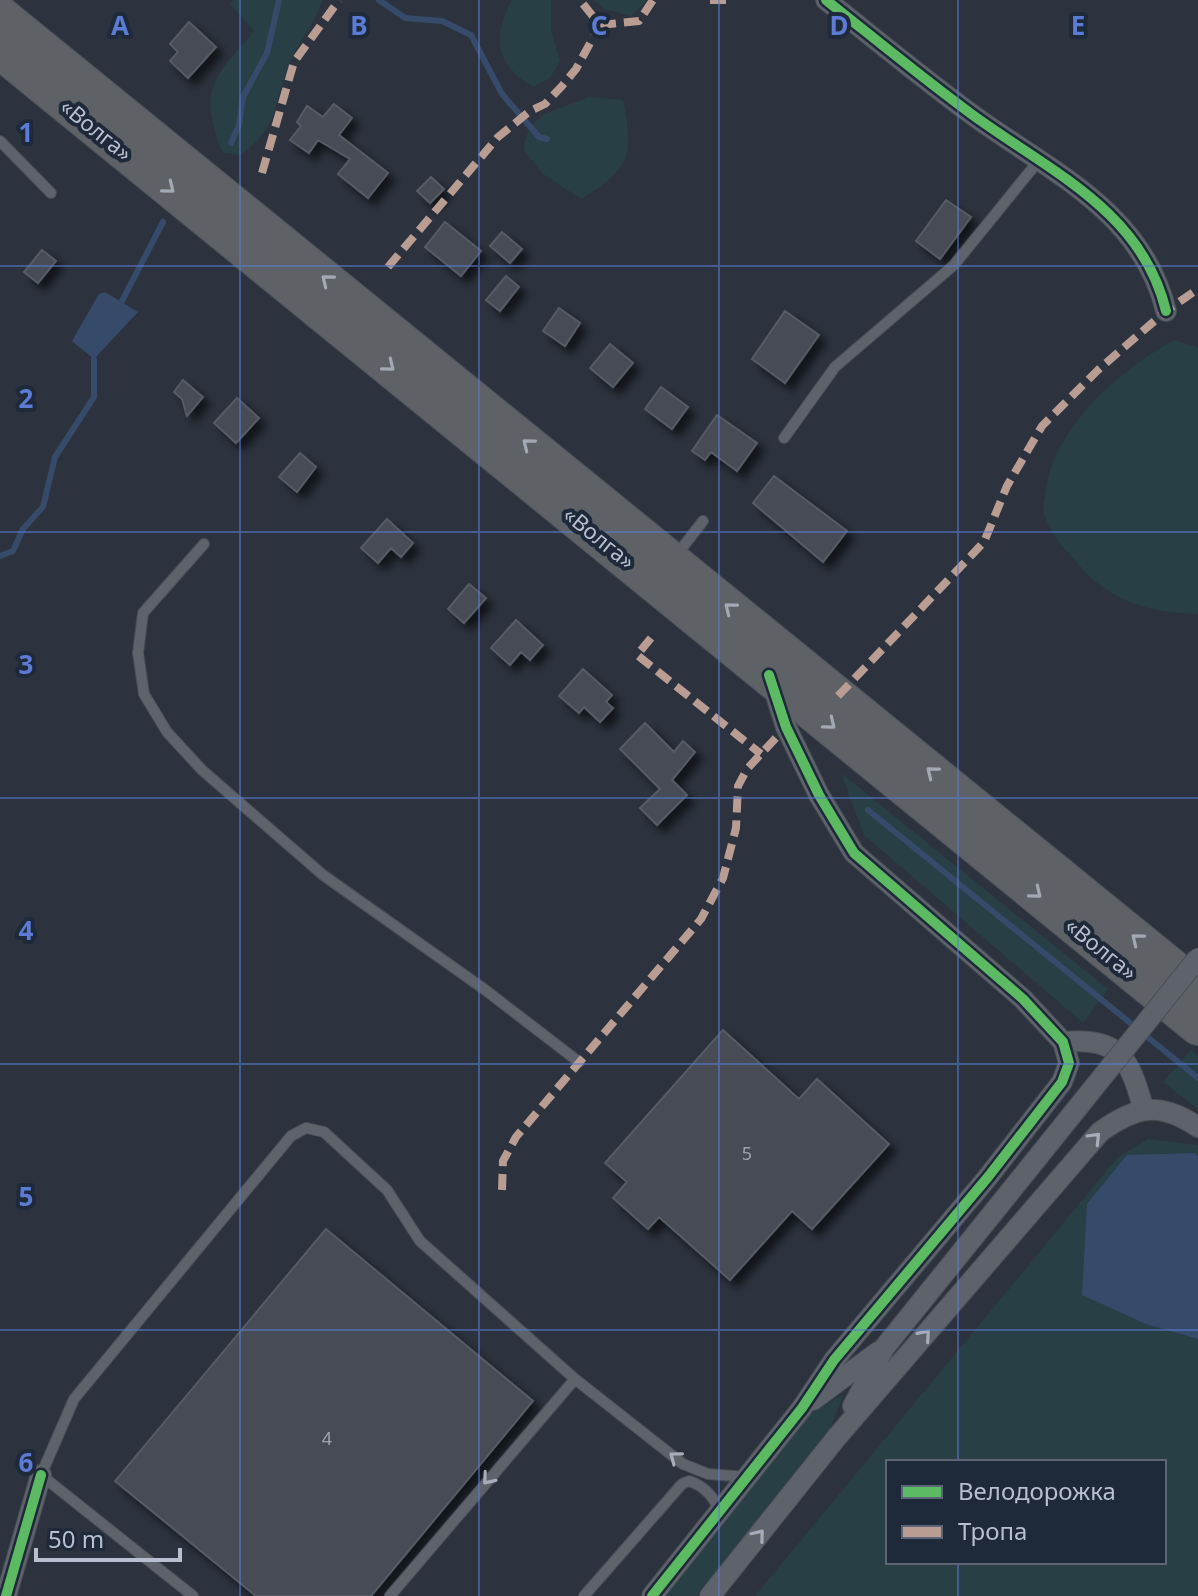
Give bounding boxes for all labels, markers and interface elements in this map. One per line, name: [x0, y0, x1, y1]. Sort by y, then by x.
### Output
text: A: [111, 7, 129, 43]
text: B: [350, 7, 368, 43]
text: C: [591, 7, 607, 43]
text: D: [829, 7, 849, 43]
text: E: [1071, 7, 1085, 43]
street label: «Волга»: [55, 91, 139, 167]
text: 1: [19, 114, 33, 150]
one-way arrow: [160, 178, 174, 193]
one-way arrow: [322, 275, 336, 290]
one-way arrow: [380, 356, 394, 371]
text: 2: [19, 380, 34, 416]
one-way arrow: [523, 439, 537, 454]
street label: «Волга»: [558, 499, 642, 575]
one-way arrow: [725, 603, 739, 618]
text: 3: [19, 646, 33, 682]
one-way arrow: [821, 714, 835, 729]
one-way arrow: [927, 767, 941, 782]
one-way arrow: [1026, 883, 1041, 898]
street label: «Волга»: [1060, 910, 1144, 986]
text: 4: [19, 912, 34, 948]
one-way arrow: [1132, 934, 1147, 949]
one-way arrow: [1086, 1133, 1100, 1148]
house number: 5: [742, 1141, 752, 1165]
text: 5: [19, 1178, 33, 1214]
one-way arrow: [915, 1330, 930, 1344]
house number: 4: [322, 1426, 332, 1450]
text: 6: [19, 1444, 34, 1480]
one-way arrow: [669, 1452, 684, 1467]
legend: [886, 1460, 1166, 1564]
one-way arrow: [483, 1470, 498, 1485]
text: Велодорожка: [958, 1474, 1116, 1507]
scale bar: [36, 1512, 180, 1562]
text: Тропа: [958, 1514, 1027, 1547]
text: 50 m: [48, 1522, 104, 1555]
one-way arrow: [749, 1530, 764, 1544]

